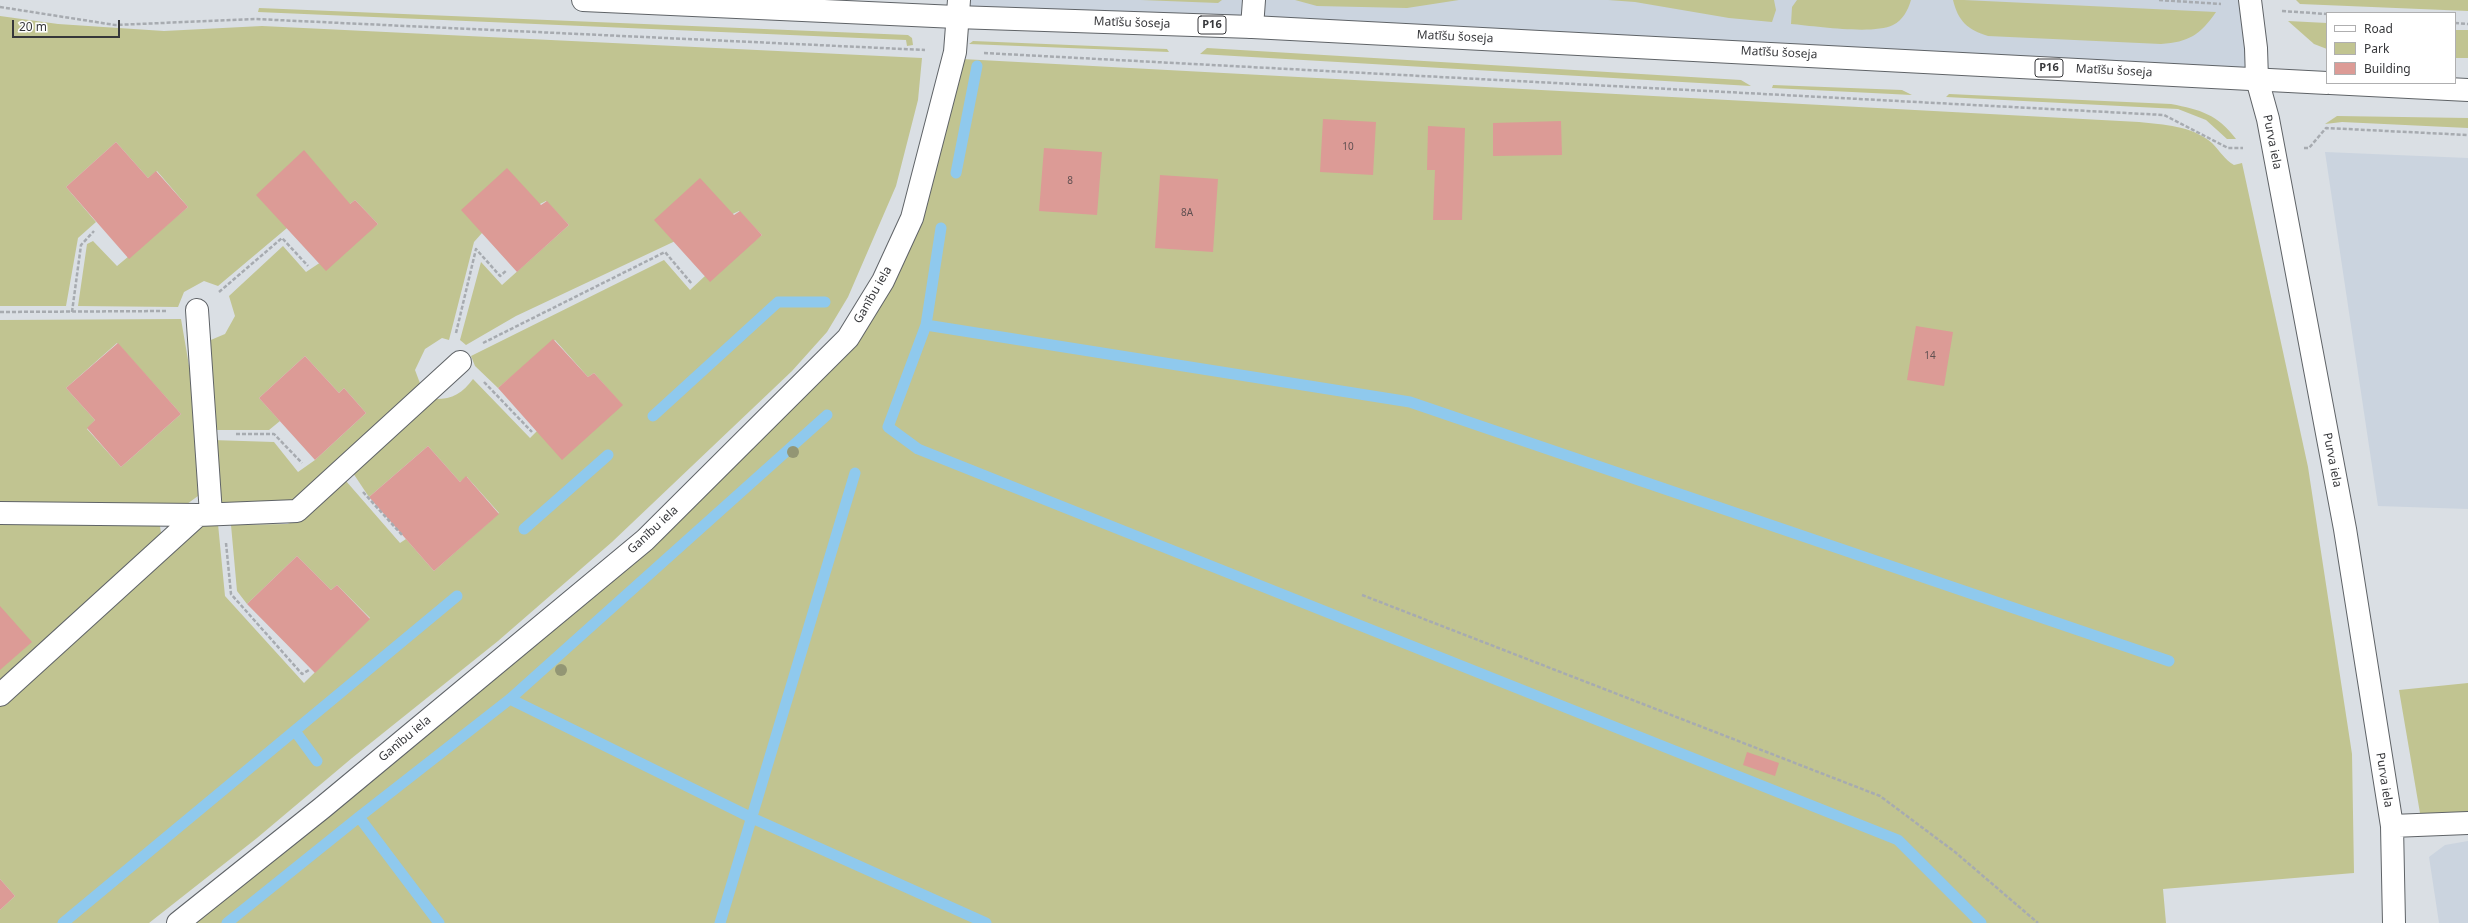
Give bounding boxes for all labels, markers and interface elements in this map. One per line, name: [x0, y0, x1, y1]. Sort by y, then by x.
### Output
scale bar: [14, 12, 122, 38]
legend: [2326, 12, 2456, 84]
street label: Matīšu šoseja: [1093, 14, 1171, 32]
road number: P16: [1198, 16, 1226, 34]
text: 20 m: [19, 18, 47, 35]
text: Road: [2364, 20, 2393, 37]
street label: Matīšu šoseja: [1416, 28, 1494, 46]
text: Park: [2364, 40, 2389, 57]
street label: Matīšu šoseja: [1740, 44, 1818, 62]
road number: P16: [2035, 59, 2063, 77]
text: Building: [2364, 60, 2411, 77]
street label: Matīšu šoseja: [2075, 62, 2153, 80]
street label: Purva iela: [2260, 113, 2284, 171]
house number: 10: [1342, 141, 1354, 153]
house number: 8: [1067, 175, 1073, 187]
house number: 8A: [1181, 207, 1193, 219]
street label: Ganību iela: [851, 264, 895, 326]
house number: 14: [1924, 350, 1936, 362]
street label: Purva iela: [2320, 431, 2344, 489]
street label: Ganību iela: [625, 503, 681, 557]
street label: Ganību iela: [376, 713, 434, 765]
street label: Purva iela: [2373, 752, 2395, 808]

